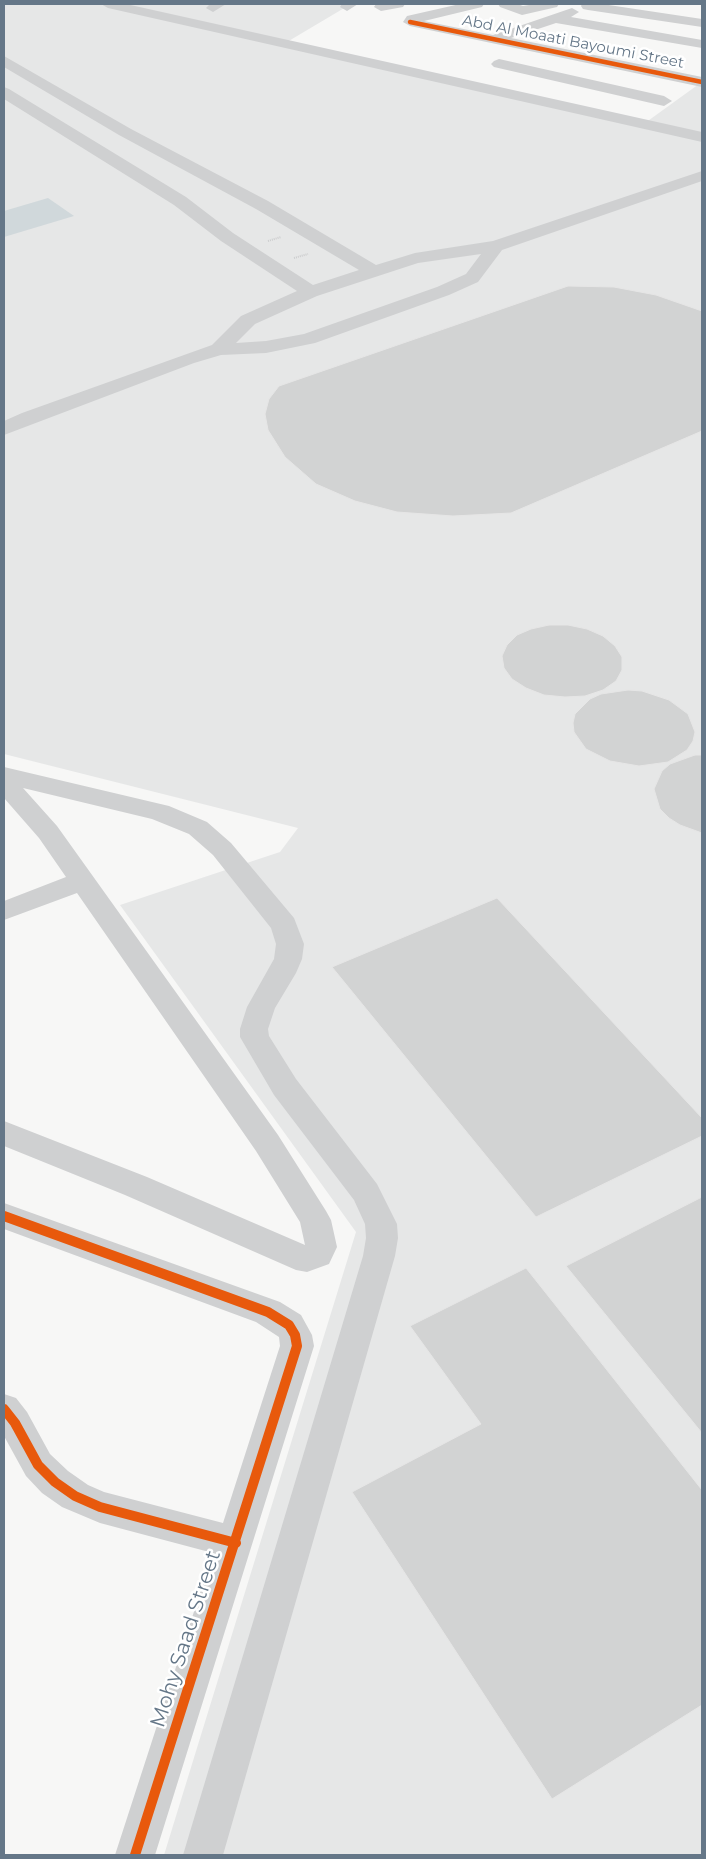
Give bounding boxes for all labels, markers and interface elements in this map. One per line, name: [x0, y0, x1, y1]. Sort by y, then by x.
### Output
street label: Abd Al Moaati Bayoumi Street: [461, 12, 685, 72]
street label: Mohy Saad Street: [145, 1547, 227, 1731]

